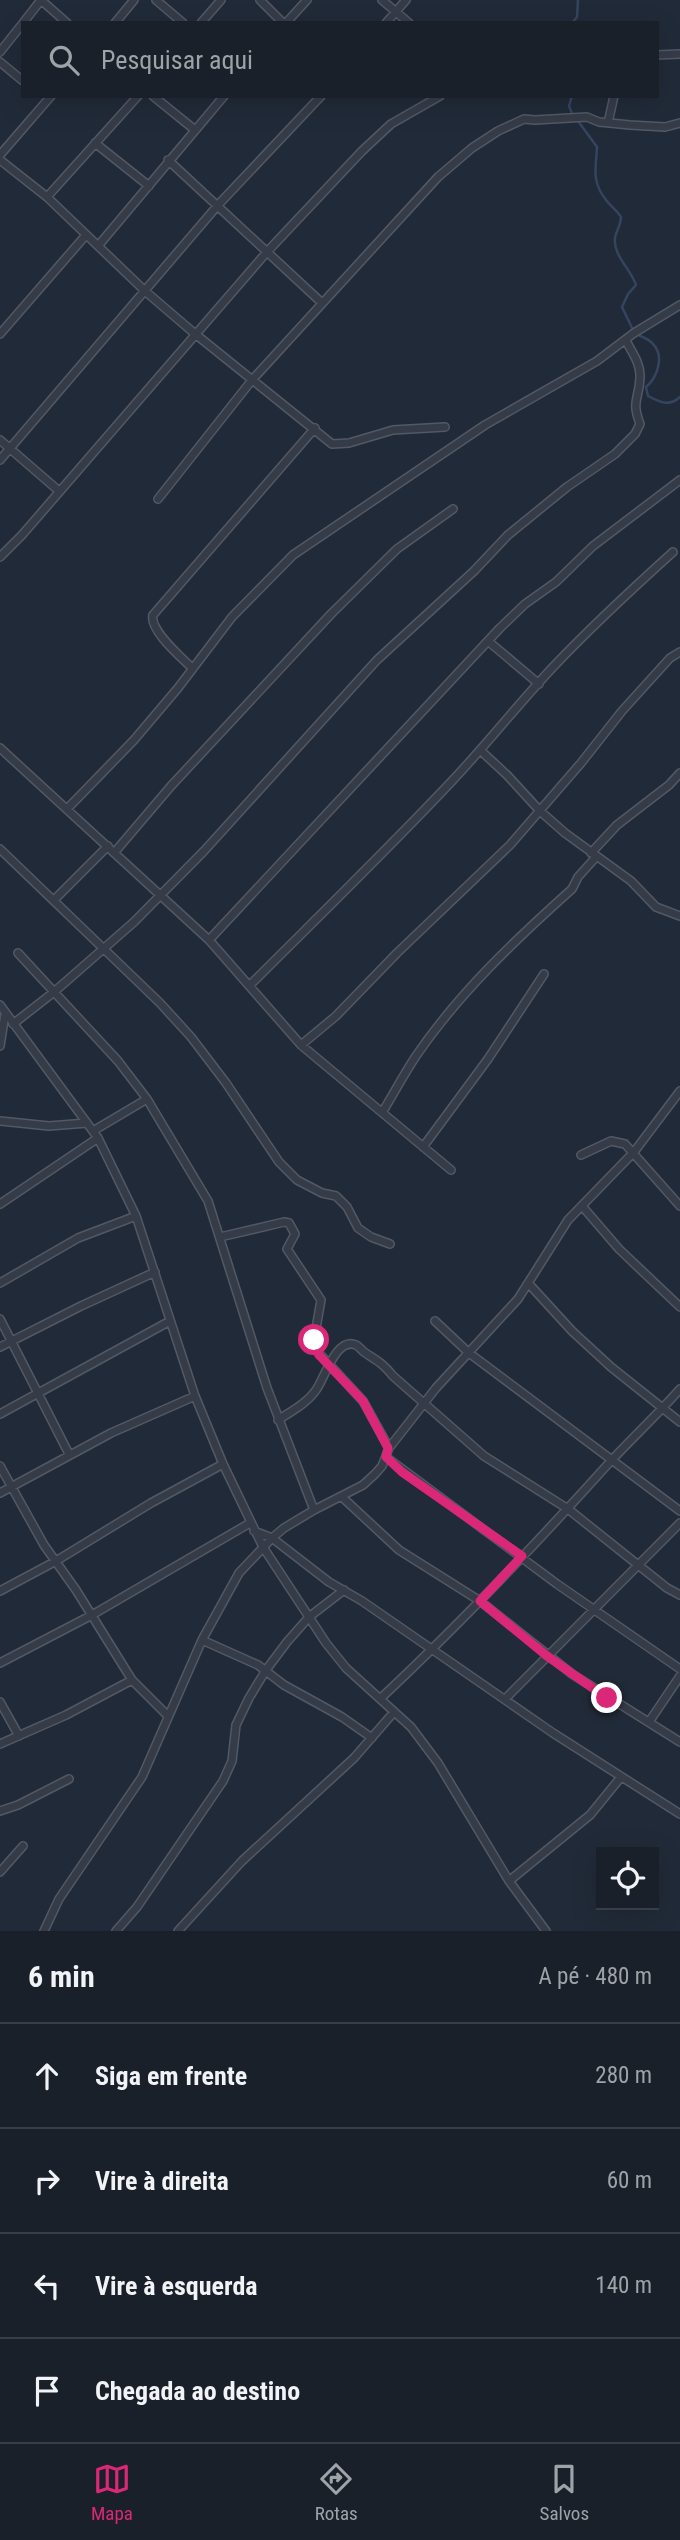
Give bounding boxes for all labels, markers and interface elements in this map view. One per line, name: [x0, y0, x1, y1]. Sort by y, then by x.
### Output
search box: [21, 21, 659, 98]
icon: search: [45, 41, 83, 79]
text: Pesquisar aqui: [101, 45, 253, 75]
route start: [298, 1324, 329, 1355]
route end: [591, 1682, 622, 1713]
map controls: [596, 1847, 659, 1910]
button: locate: [596, 1847, 659, 1910]
text: 6 min: [28, 1959, 95, 1994]
text: A pé · 480 m: [539, 1963, 652, 1990]
icon: ahead: [28, 2057, 66, 2095]
text: Siga em frente: [95, 2061, 247, 2091]
text: 280 m: [595, 2062, 652, 2089]
icon: right: [28, 2162, 66, 2200]
text: Vire à direita: [95, 2166, 229, 2196]
text: 60 m: [607, 2167, 652, 2194]
icon: left: [28, 2267, 66, 2305]
text: Vire à esquerda: [95, 2271, 258, 2301]
text: 140 m: [595, 2272, 652, 2299]
icon: arrive: [28, 2372, 66, 2410]
text: Chegada ao destino: [95, 2376, 300, 2406]
tab: Mapa: [91, 2460, 133, 2525]
tab: Rotas: [315, 2460, 358, 2525]
tab: Salvos: [540, 2460, 589, 2525]

